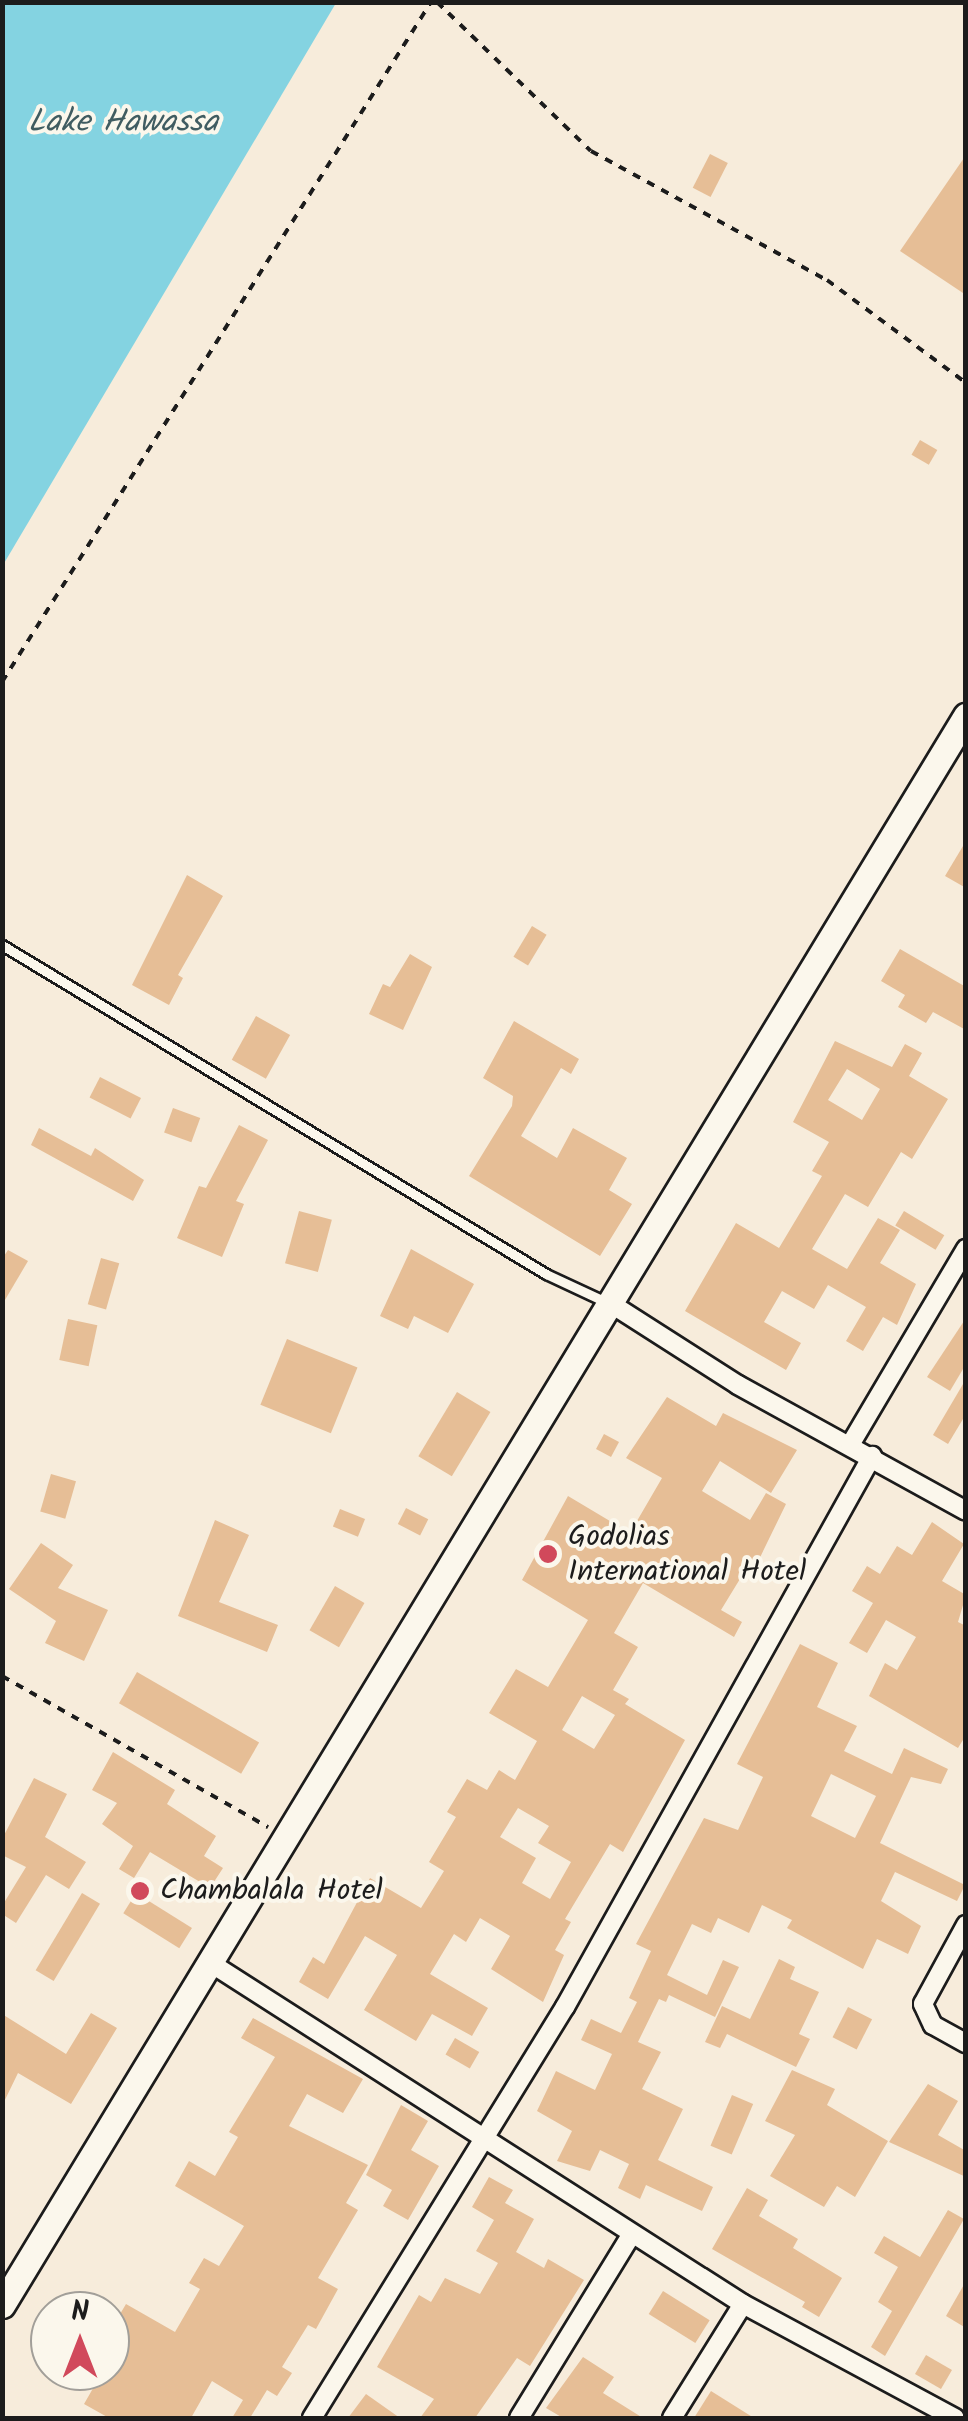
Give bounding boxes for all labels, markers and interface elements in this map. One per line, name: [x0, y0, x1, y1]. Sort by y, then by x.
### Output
water label: Lake Hawassa: [28, 104, 218, 142]
place label: Godolias International Hotel: [568, 1519, 806, 1590]
marker: Godolias International Hotel: [537, 1543, 559, 1565]
place label: Chambalala Hotel: [160, 1873, 383, 1909]
marker: Chambalala Hotel: [129, 1880, 151, 1902]
text: N: [71, 2290, 89, 2335]
north arrow: [30, 2291, 130, 2391]

